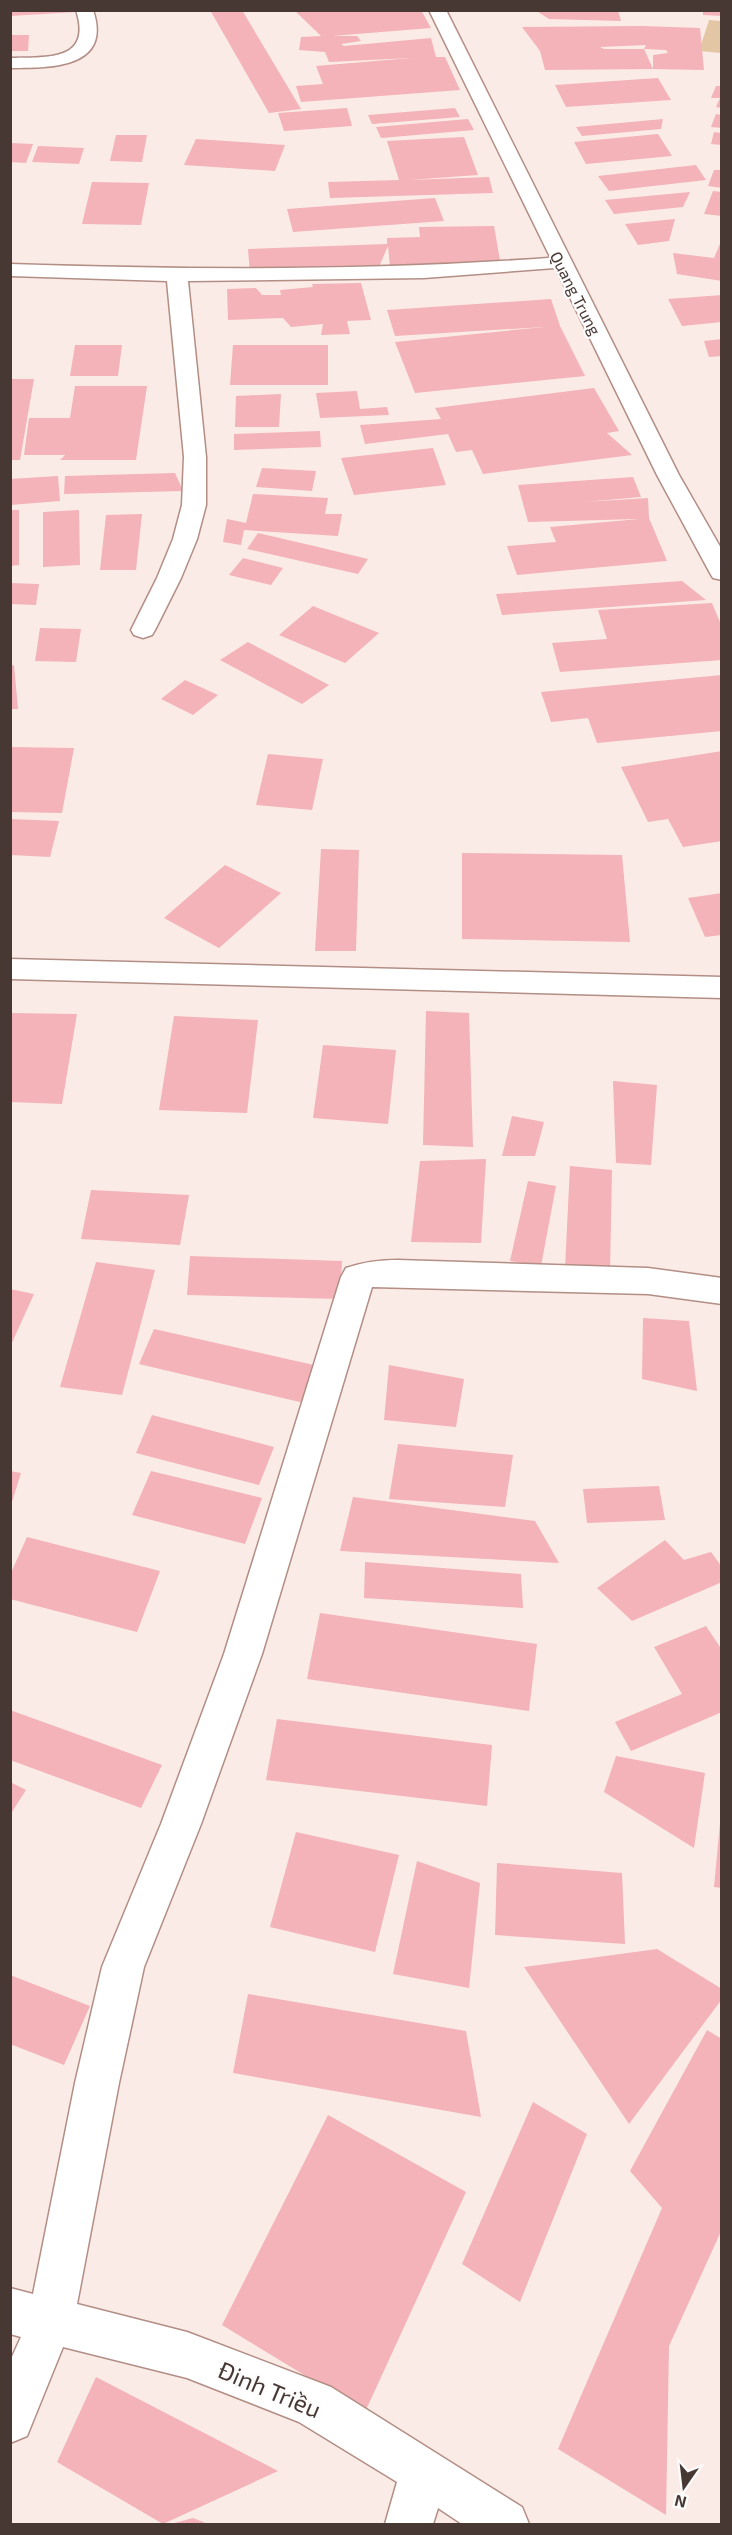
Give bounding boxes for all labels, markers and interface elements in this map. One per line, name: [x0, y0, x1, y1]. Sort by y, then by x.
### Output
street label: Quang Trung: [546, 248, 605, 339]
street label: Đinh Triều: [214, 2354, 326, 2424]
north arrow: [654, 2457, 714, 2517]
text: N: [672, 2491, 688, 2513]

